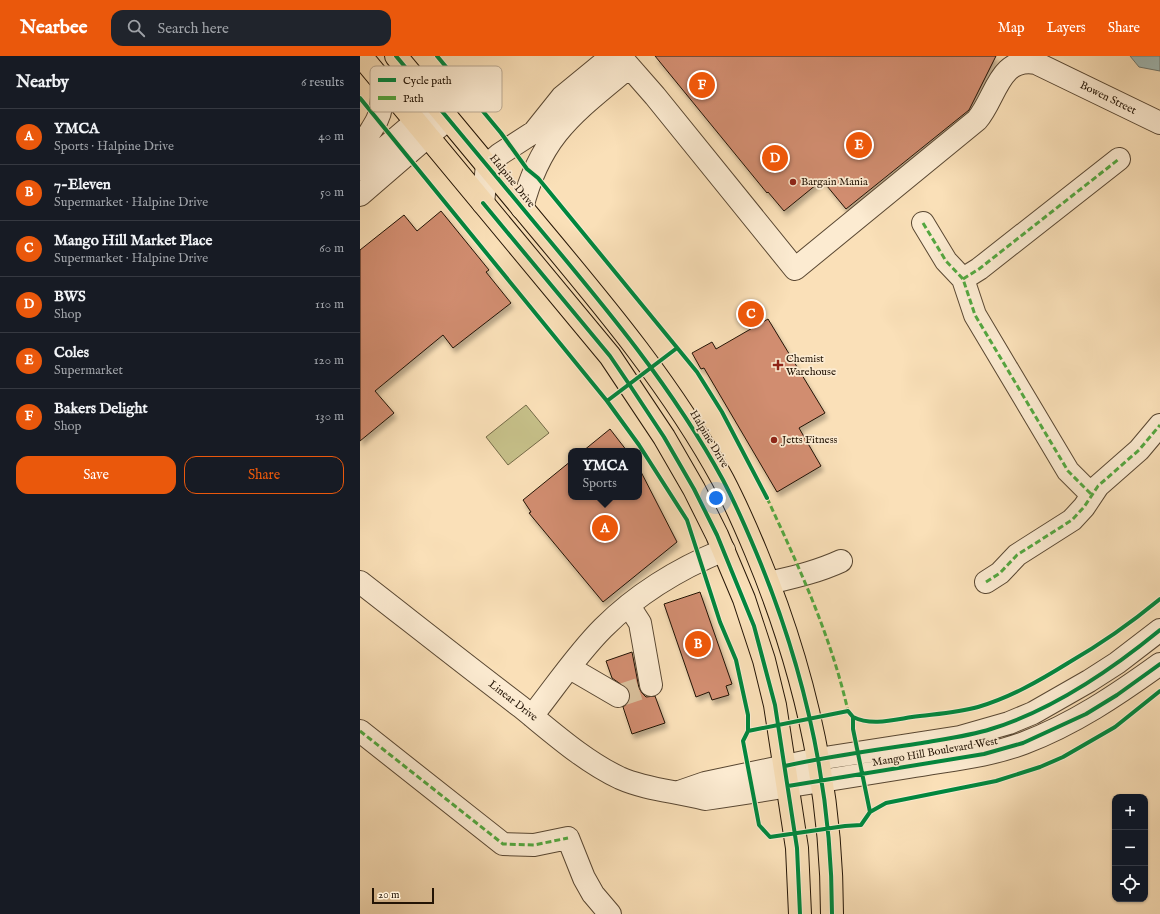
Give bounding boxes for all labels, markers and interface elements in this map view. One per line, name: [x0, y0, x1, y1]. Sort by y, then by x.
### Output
search box: [111, 10, 391, 46]
text: Nearbee: [20, 16, 87, 40]
icon: search: [125, 17, 147, 39]
text: Search here: [157, 19, 229, 38]
text: Map: [998, 19, 1025, 37]
text: Layers: [1047, 19, 1086, 37]
text: Share: [1108, 19, 1140, 37]
legend: [370, 66, 502, 112]
pin: F: [689, 70, 715, 100]
text: Nearby: [16, 72, 69, 93]
text: 6 results: [301, 74, 344, 91]
text: Cycle path: [403, 74, 452, 88]
street label: Bowen Street: [1078, 78, 1139, 118]
text: Path: [403, 92, 424, 106]
text: YMCA: [54, 119, 99, 138]
text: A: [25, 128, 33, 145]
text: 40 m: [318, 128, 344, 145]
pin: E: [846, 130, 872, 160]
text: Sports · Halpine Drive: [54, 138, 174, 155]
pin: D: [762, 143, 788, 173]
street label: Halpine Drive: [486, 151, 538, 211]
text: 7-Eleven: [54, 175, 111, 194]
place label: Bargain Mania: [801, 175, 868, 189]
marker: Bargain Mania: [788, 177, 798, 187]
text: B: [25, 184, 33, 201]
text: 50 m: [320, 184, 344, 201]
text: Supermarket · Halpine Drive: [54, 194, 208, 211]
text: Mango Hill Market Place: [54, 231, 212, 250]
text: C: [24, 240, 34, 257]
text: 60 m: [319, 240, 344, 257]
text: Supermarket · Halpine Drive: [54, 250, 208, 267]
text: BWS: [54, 287, 86, 306]
text: D: [24, 296, 34, 313]
text: 110 m: [315, 296, 344, 313]
pin: C: [738, 299, 764, 329]
text: Shop: [54, 306, 82, 323]
text: Coles: [54, 343, 89, 362]
text: E: [24, 352, 34, 369]
text: 120 m: [314, 352, 344, 369]
place label: Chemist Warehouse: [786, 352, 836, 379]
marker: Chemist Warehouse: [773, 360, 783, 370]
text: Supermarket: [54, 362, 123, 379]
text: Bakers Delight: [54, 399, 148, 418]
text: F: [25, 408, 33, 425]
text: 130 m: [315, 408, 344, 425]
street label: Halpine Drive: [686, 408, 732, 470]
text: Shop: [54, 418, 82, 435]
place label: Jetts Fitness: [780, 433, 838, 447]
marker: Jetts Fitness: [769, 435, 779, 445]
popup: [568, 448, 642, 500]
button: Save: [16, 456, 176, 494]
button: Share: [184, 456, 344, 494]
text: YMCA: [582, 456, 628, 475]
text: Sports: [582, 475, 617, 492]
your location: [706, 488, 726, 508]
pin: A: [592, 513, 618, 543]
pin: B: [685, 629, 711, 659]
street label: Linear Drive: [486, 677, 540, 725]
street label: Mango Hill Boulevard West: [871, 734, 999, 770]
map controls: [1112, 794, 1148, 902]
button: +: [1112, 794, 1148, 830]
button: −: [1112, 830, 1148, 866]
button: locate: [1112, 866, 1148, 902]
scale bar: [372, 886, 434, 905]
text: 20 m: [378, 888, 399, 902]

